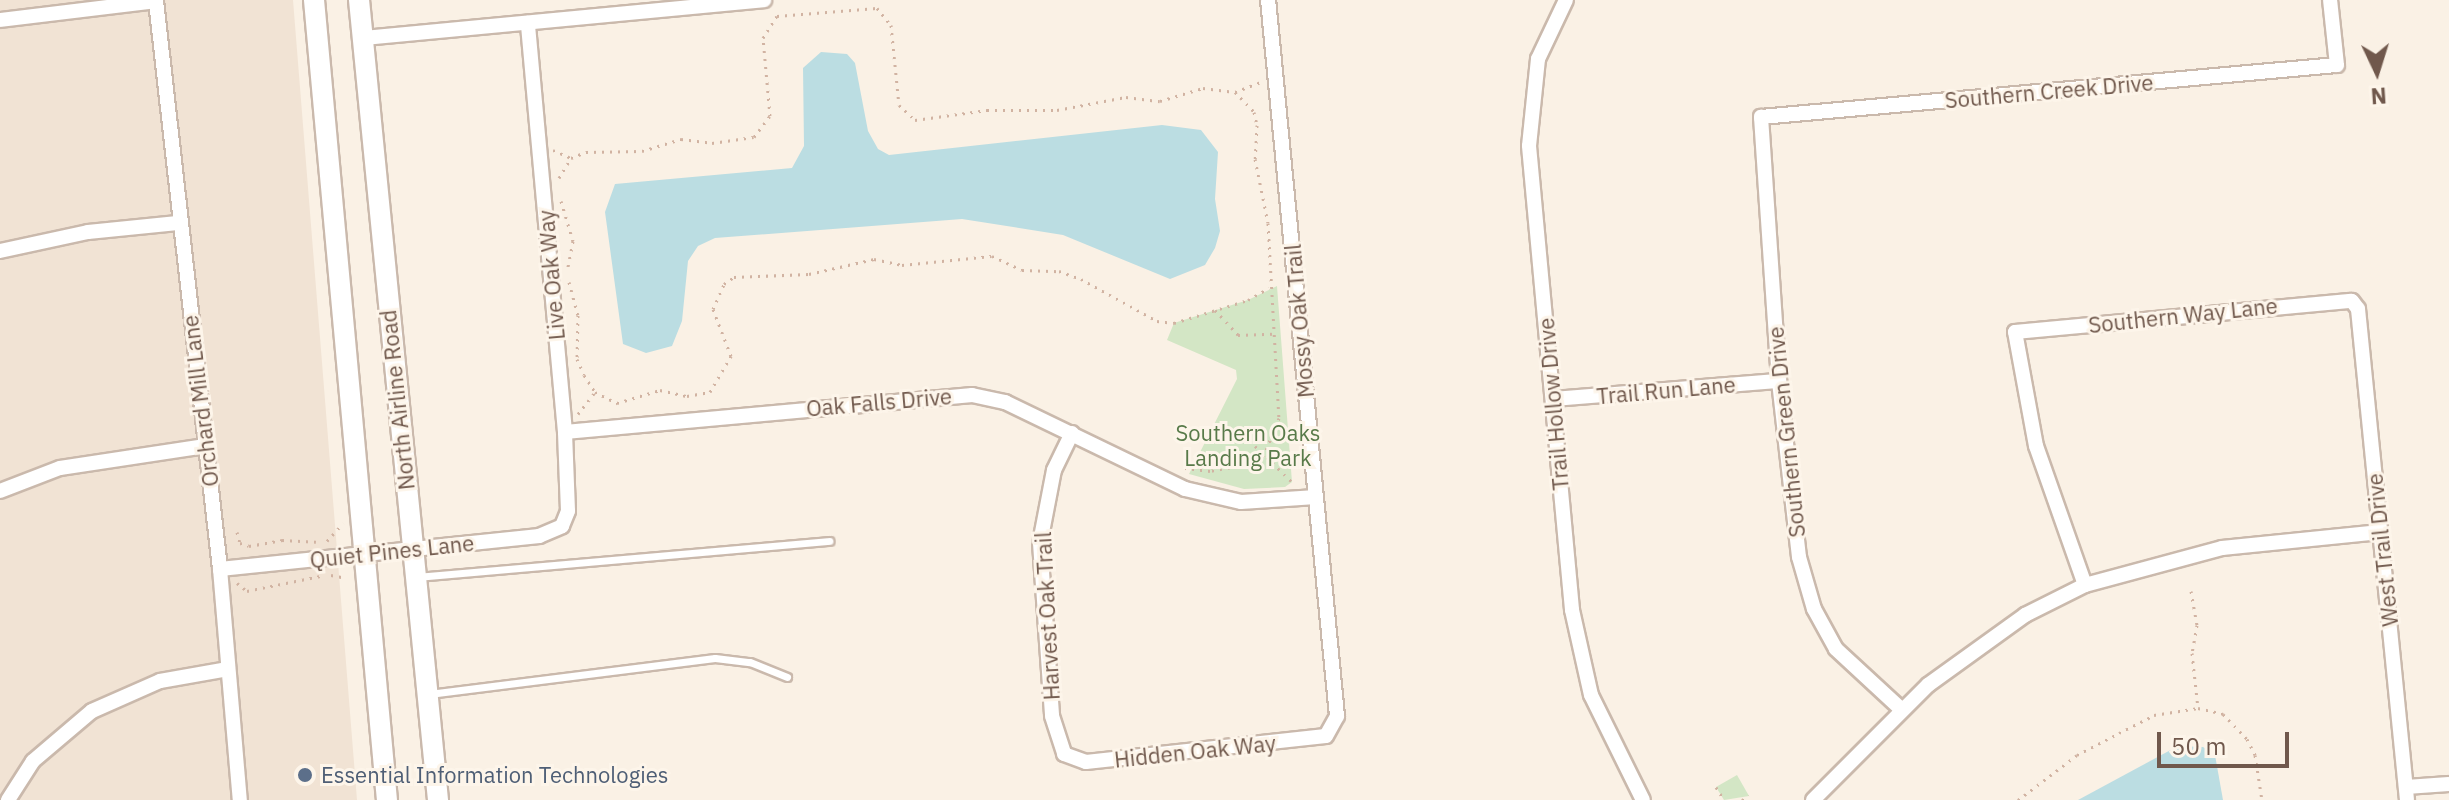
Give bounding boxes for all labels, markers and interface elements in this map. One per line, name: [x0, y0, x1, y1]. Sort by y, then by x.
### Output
north arrow: [2337, 32, 2417, 112]
street label: Southern Creek Drive: [1944, 69, 2154, 113]
text: N: [2370, 81, 2388, 111]
street label: Live Oak Way: [532, 209, 570, 341]
street label: Mossy Oak Trail: [1279, 243, 1319, 399]
street label: Southern Way Lane: [2087, 292, 2279, 338]
street label: North Airline Road: [374, 309, 420, 491]
street label: Orchard Mill Lane: [176, 314, 224, 488]
street label: Trail Hollow Drive: [1532, 317, 1574, 491]
street label: Southern Green Drive: [1762, 325, 1810, 539]
street label: Trail Run Lane: [1595, 371, 1737, 409]
street label: Oak Falls Drive: [805, 382, 953, 422]
park label: Southern Oaks Landing Park: [1175, 419, 1321, 470]
street label: West Trail Drive: [2361, 472, 2403, 628]
street label: Quiet Pines Lane: [308, 529, 476, 573]
street label: Harvest Oak Trail: [1029, 531, 1065, 701]
scale bar: [2161, 716, 2293, 766]
street label: Hidden Oak Way: [1113, 729, 1277, 773]
text: 50 m: [2171, 730, 2226, 762]
place label: Essential Information Technologies: [321, 762, 669, 788]
marker: Essential Information Technologies: [296, 766, 314, 784]

